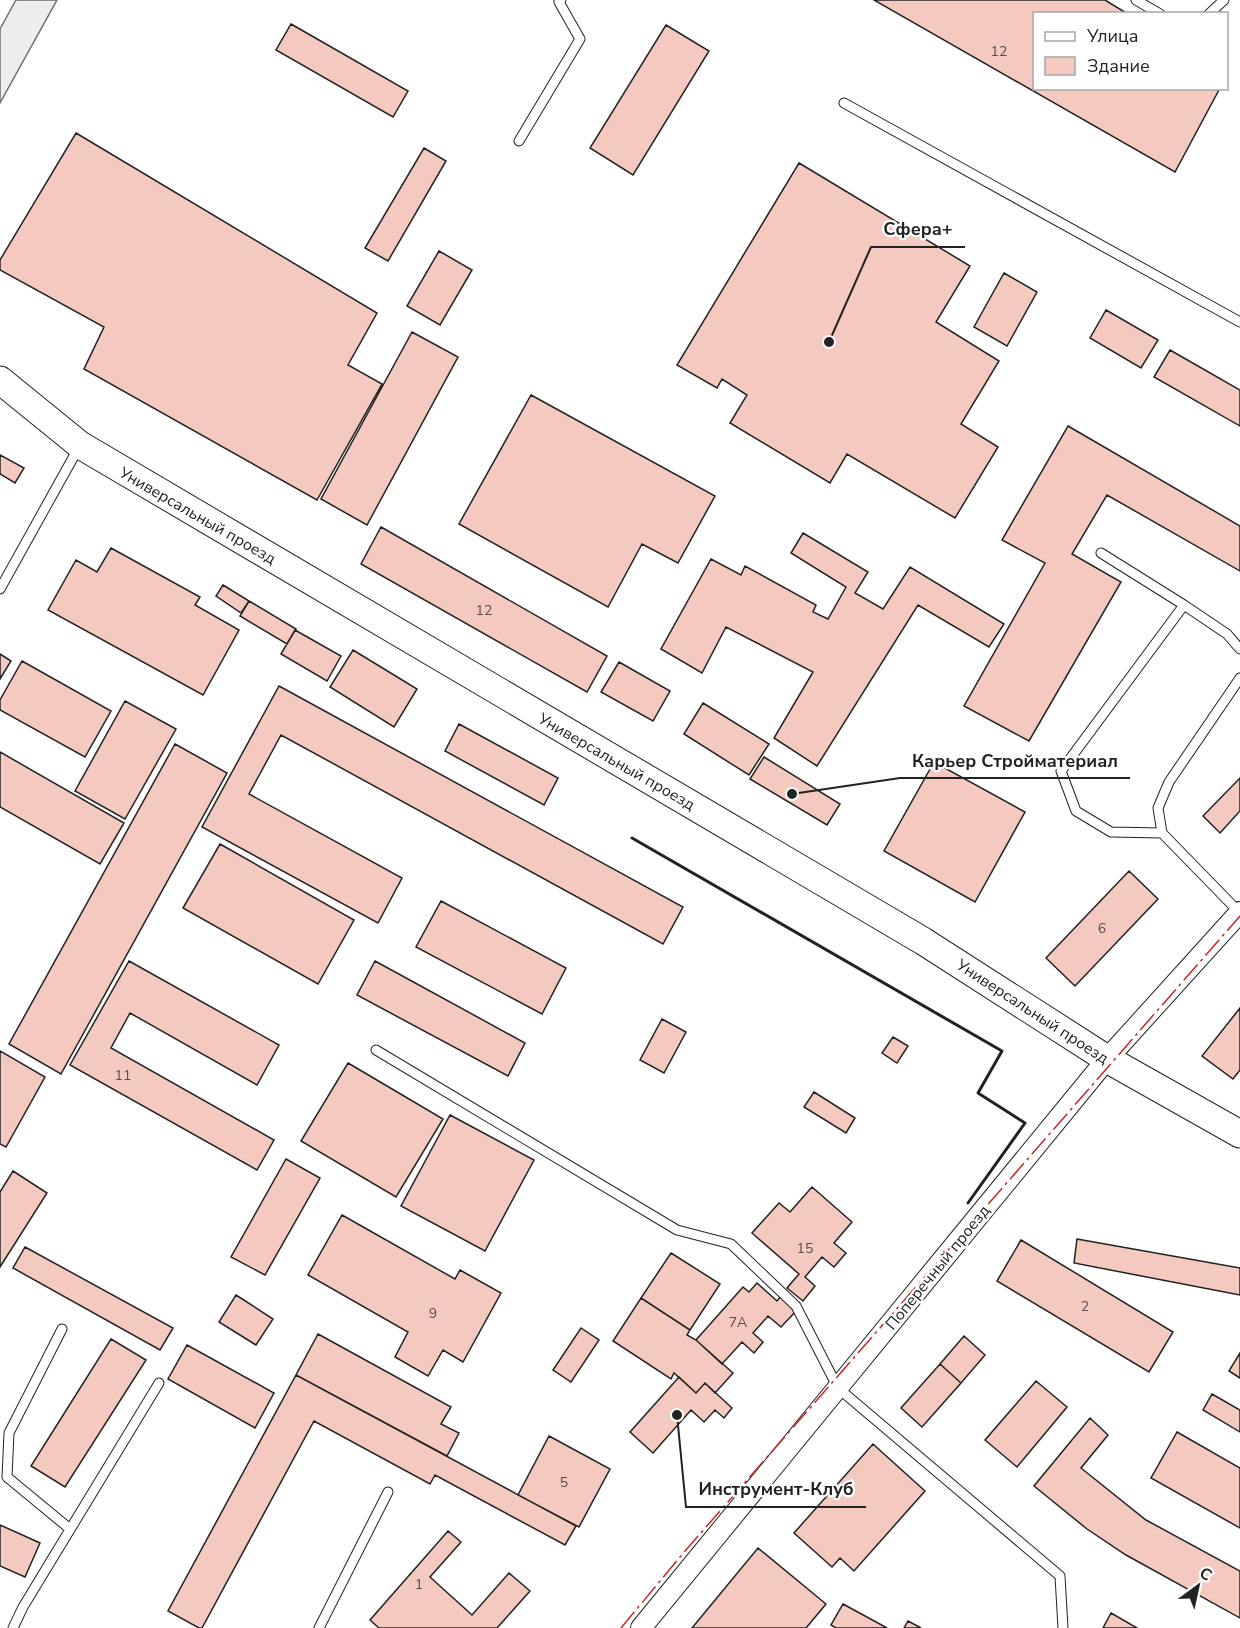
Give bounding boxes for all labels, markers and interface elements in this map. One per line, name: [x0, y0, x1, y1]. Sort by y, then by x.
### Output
legend: [1033, 12, 1228, 90]
text: Улица: [1086, 24, 1138, 48]
house number: 12: [991, 42, 1007, 61]
text: Здание: [1087, 54, 1150, 78]
callout: Сфера+: [871, 211, 965, 247]
text: Сфера+: [883, 217, 953, 241]
street label: Универсальный проезд: [114, 461, 280, 570]
house number: 12: [476, 601, 492, 620]
street label: Универсальный проезд: [533, 707, 699, 816]
callout: Карьер Стройматериал: [900, 742, 1130, 778]
text: Карьер Стройматериал: [912, 749, 1118, 773]
house number: 6: [1098, 919, 1106, 938]
street label: Универсальный проезд: [951, 954, 1113, 1070]
house number: 11: [115, 1066, 131, 1085]
street label: Поперечный проезд: [881, 1200, 995, 1335]
house number: 15: [797, 1239, 813, 1258]
house number: 2: [1081, 1297, 1089, 1316]
house number: 9: [429, 1304, 437, 1323]
house number: 7А: [729, 1313, 747, 1332]
callout: Инструмент-Клуб: [686, 1471, 866, 1507]
house number: 5: [560, 1473, 568, 1492]
text: Инструмент-Клуб: [698, 1477, 854, 1501]
north arrow: [1168, 1556, 1228, 1616]
text: С: [1195, 1562, 1216, 1587]
house number: 1: [415, 1575, 423, 1594]

